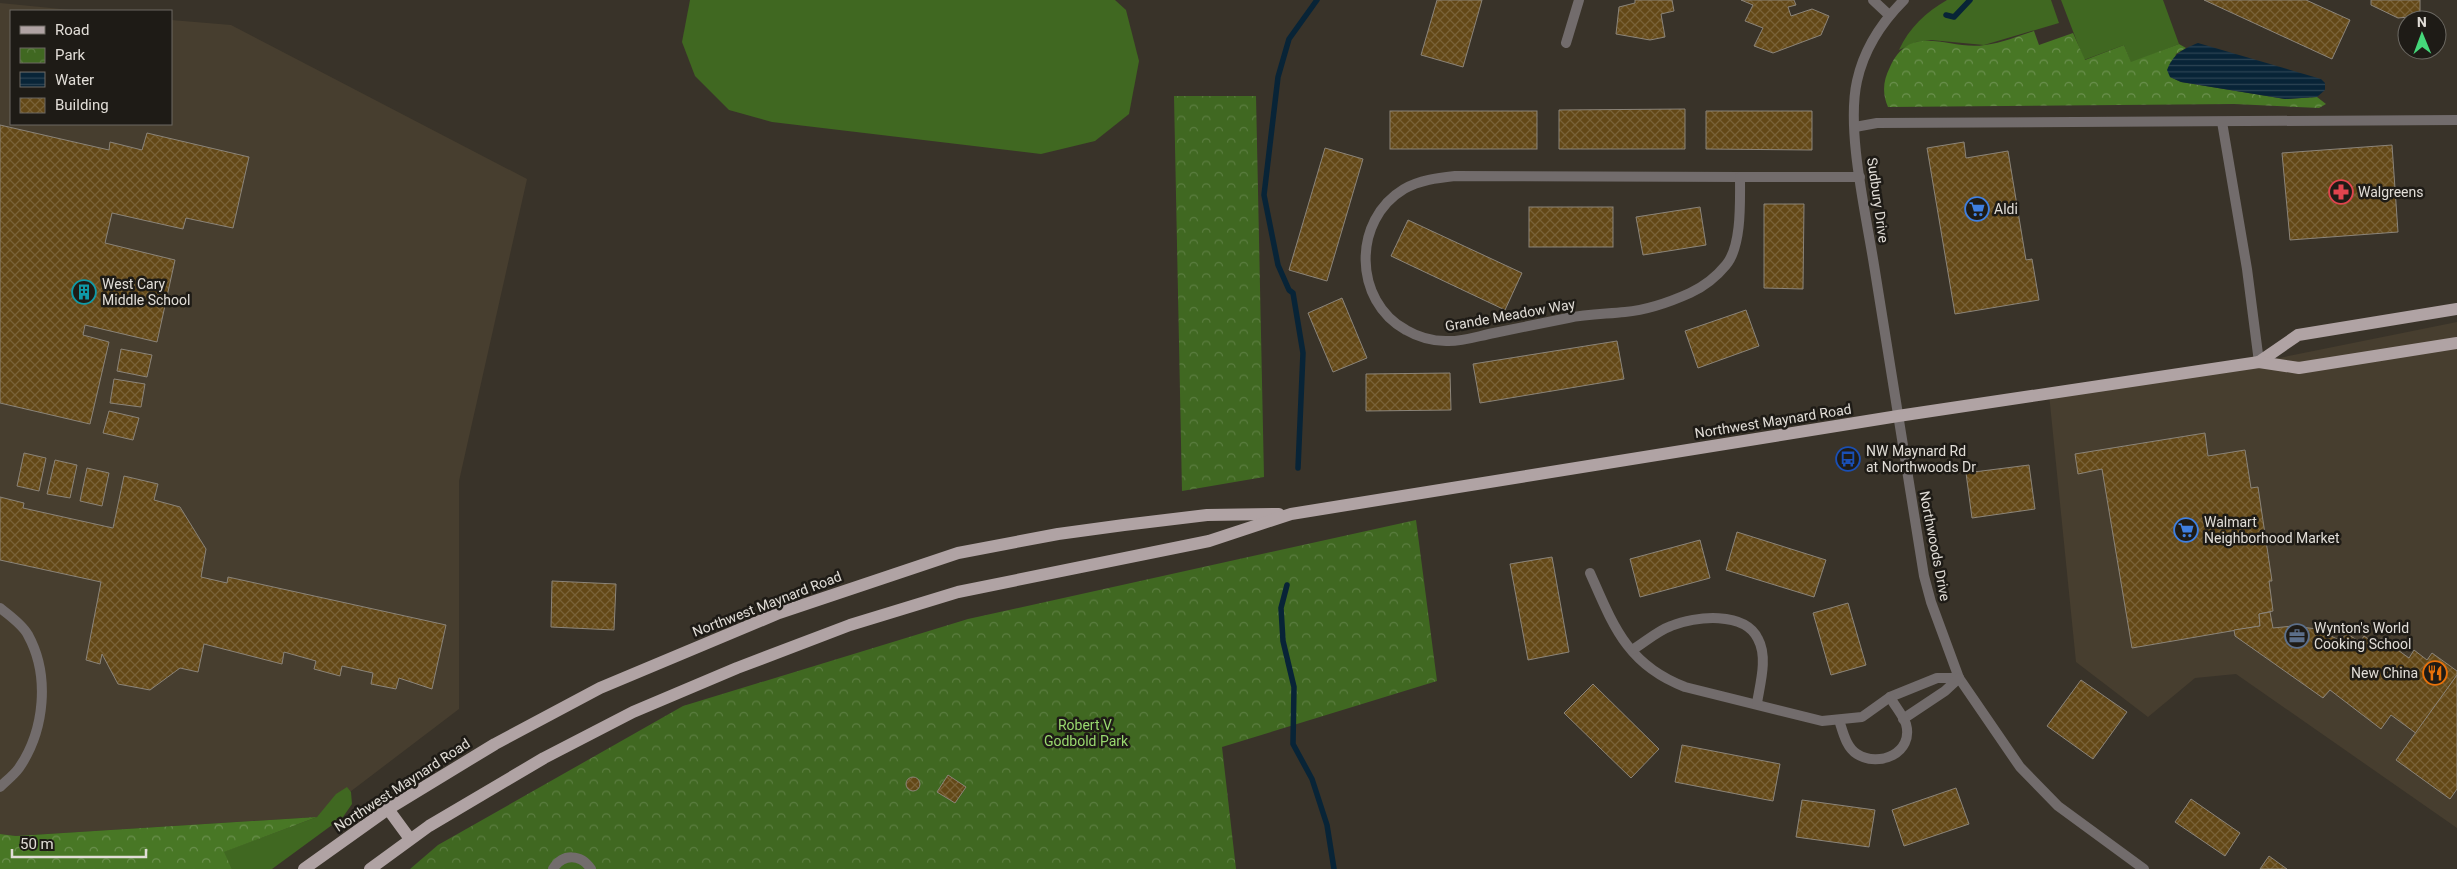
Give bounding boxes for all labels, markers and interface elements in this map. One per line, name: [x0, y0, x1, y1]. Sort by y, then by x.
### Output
legend: [10, 10, 172, 125]
north arrow: [2397, 10, 2447, 60]
text: N: [2417, 14, 2427, 30]
text: Road: [55, 21, 89, 39]
text: Park: [55, 46, 86, 64]
text: Water: [55, 71, 94, 89]
text: Building: [55, 96, 109, 114]
street label: Sudbury Drive: [1864, 156, 1892, 244]
pharmacy icon: Walgreens: [2328, 179, 2354, 205]
place label: Walgreens: [2358, 184, 2424, 200]
supermarket icon: Aldi: [1964, 196, 1990, 222]
place label: Aldi: [1994, 201, 2018, 217]
place label: West Cary Middle School: [102, 276, 190, 308]
building icon: West Cary Middle School: [71, 279, 97, 305]
street label: Grande Meadow Way: [1444, 296, 1577, 334]
street label: Northwest Maynard Road: [1694, 401, 1852, 441]
place label: NW Maynard Rd at Northwoods Dr: [1866, 443, 1976, 475]
bus stop icon: NW Maynard Rd at Northwoods Dr: [1835, 446, 1861, 472]
street label: Northwoods Drive: [1916, 490, 1954, 602]
place label: Walmart Neighborhood Market: [2204, 514, 2340, 546]
supermarket icon: Walmart Neighborhood Market: [2173, 517, 2199, 543]
street label: Northwest Maynard Road: [690, 568, 844, 640]
place label: Wynton's World Cooking School: [2314, 620, 2411, 652]
office icon: Wynton's World Cooking School: [2284, 623, 2310, 649]
restaurant icon: New China: [2422, 660, 2448, 686]
place label: New China: [2351, 665, 2418, 681]
park label: Robert V. Godbold Park: [1044, 717, 1129, 749]
street label: Northwest Maynard Road: [331, 735, 473, 835]
scale bar: [12, 826, 146, 858]
text: 50 m: [20, 835, 54, 853]

